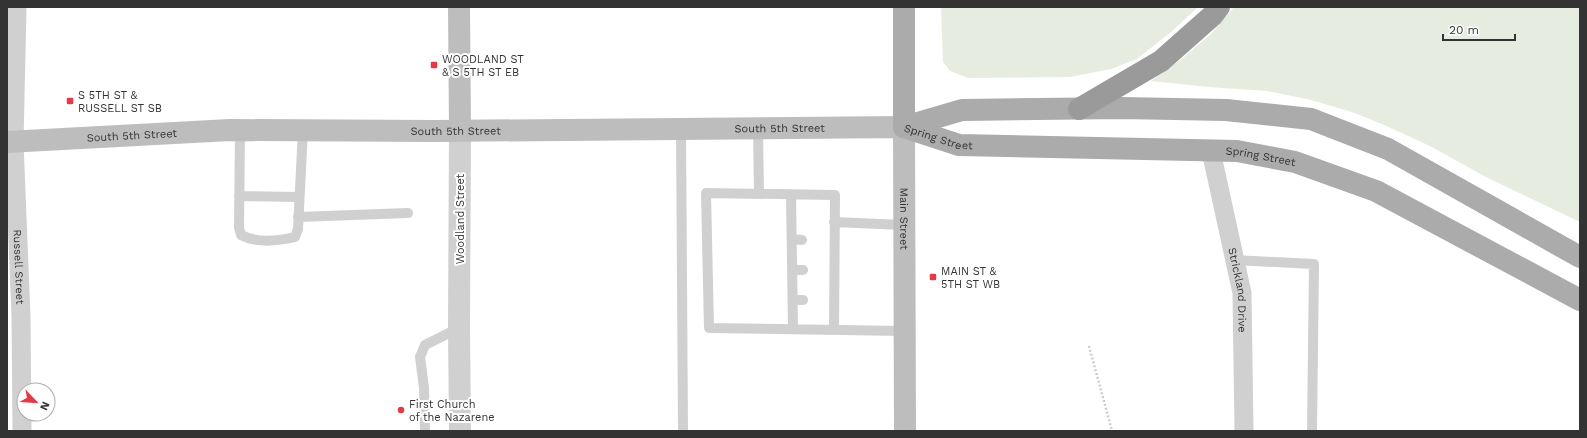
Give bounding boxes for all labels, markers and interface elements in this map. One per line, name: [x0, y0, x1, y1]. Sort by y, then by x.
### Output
scale bar: [1443, 16, 1515, 42]
text: 20 m: [1449, 23, 1479, 37]
place label: WOODLAND ST & S 5TH ST EB: [442, 53, 524, 79]
marker: WOODLAND ST & S 5TH ST EB: [429, 60, 439, 70]
place label: S 5TH ST & RUSSELL ST SB: [78, 89, 162, 115]
marker: S 5TH ST & RUSSELL ST SB: [65, 96, 75, 106]
street label: Spring Street: [902, 121, 973, 153]
street label: South 5th Street: [734, 122, 825, 135]
street label: South 5th Street: [410, 124, 501, 138]
street label: South 5th Street: [86, 127, 178, 145]
street label: Spring Street: [1225, 145, 1297, 169]
street label: Woodland Street: [454, 173, 467, 264]
street label: Main Street: [897, 188, 910, 250]
street label: Russell Street: [11, 229, 27, 305]
street label: Strickland Drive: [1225, 246, 1249, 333]
place label: MAIN ST & 5TH ST WB: [941, 265, 1000, 291]
marker: MAIN ST & 5TH ST WB: [928, 272, 938, 282]
north arrow: [16, 382, 56, 422]
place label: First Church of the Nazarene: [409, 398, 495, 424]
text: N: [37, 400, 52, 412]
marker: First Church of the Nazarene: [396, 405, 406, 415]

